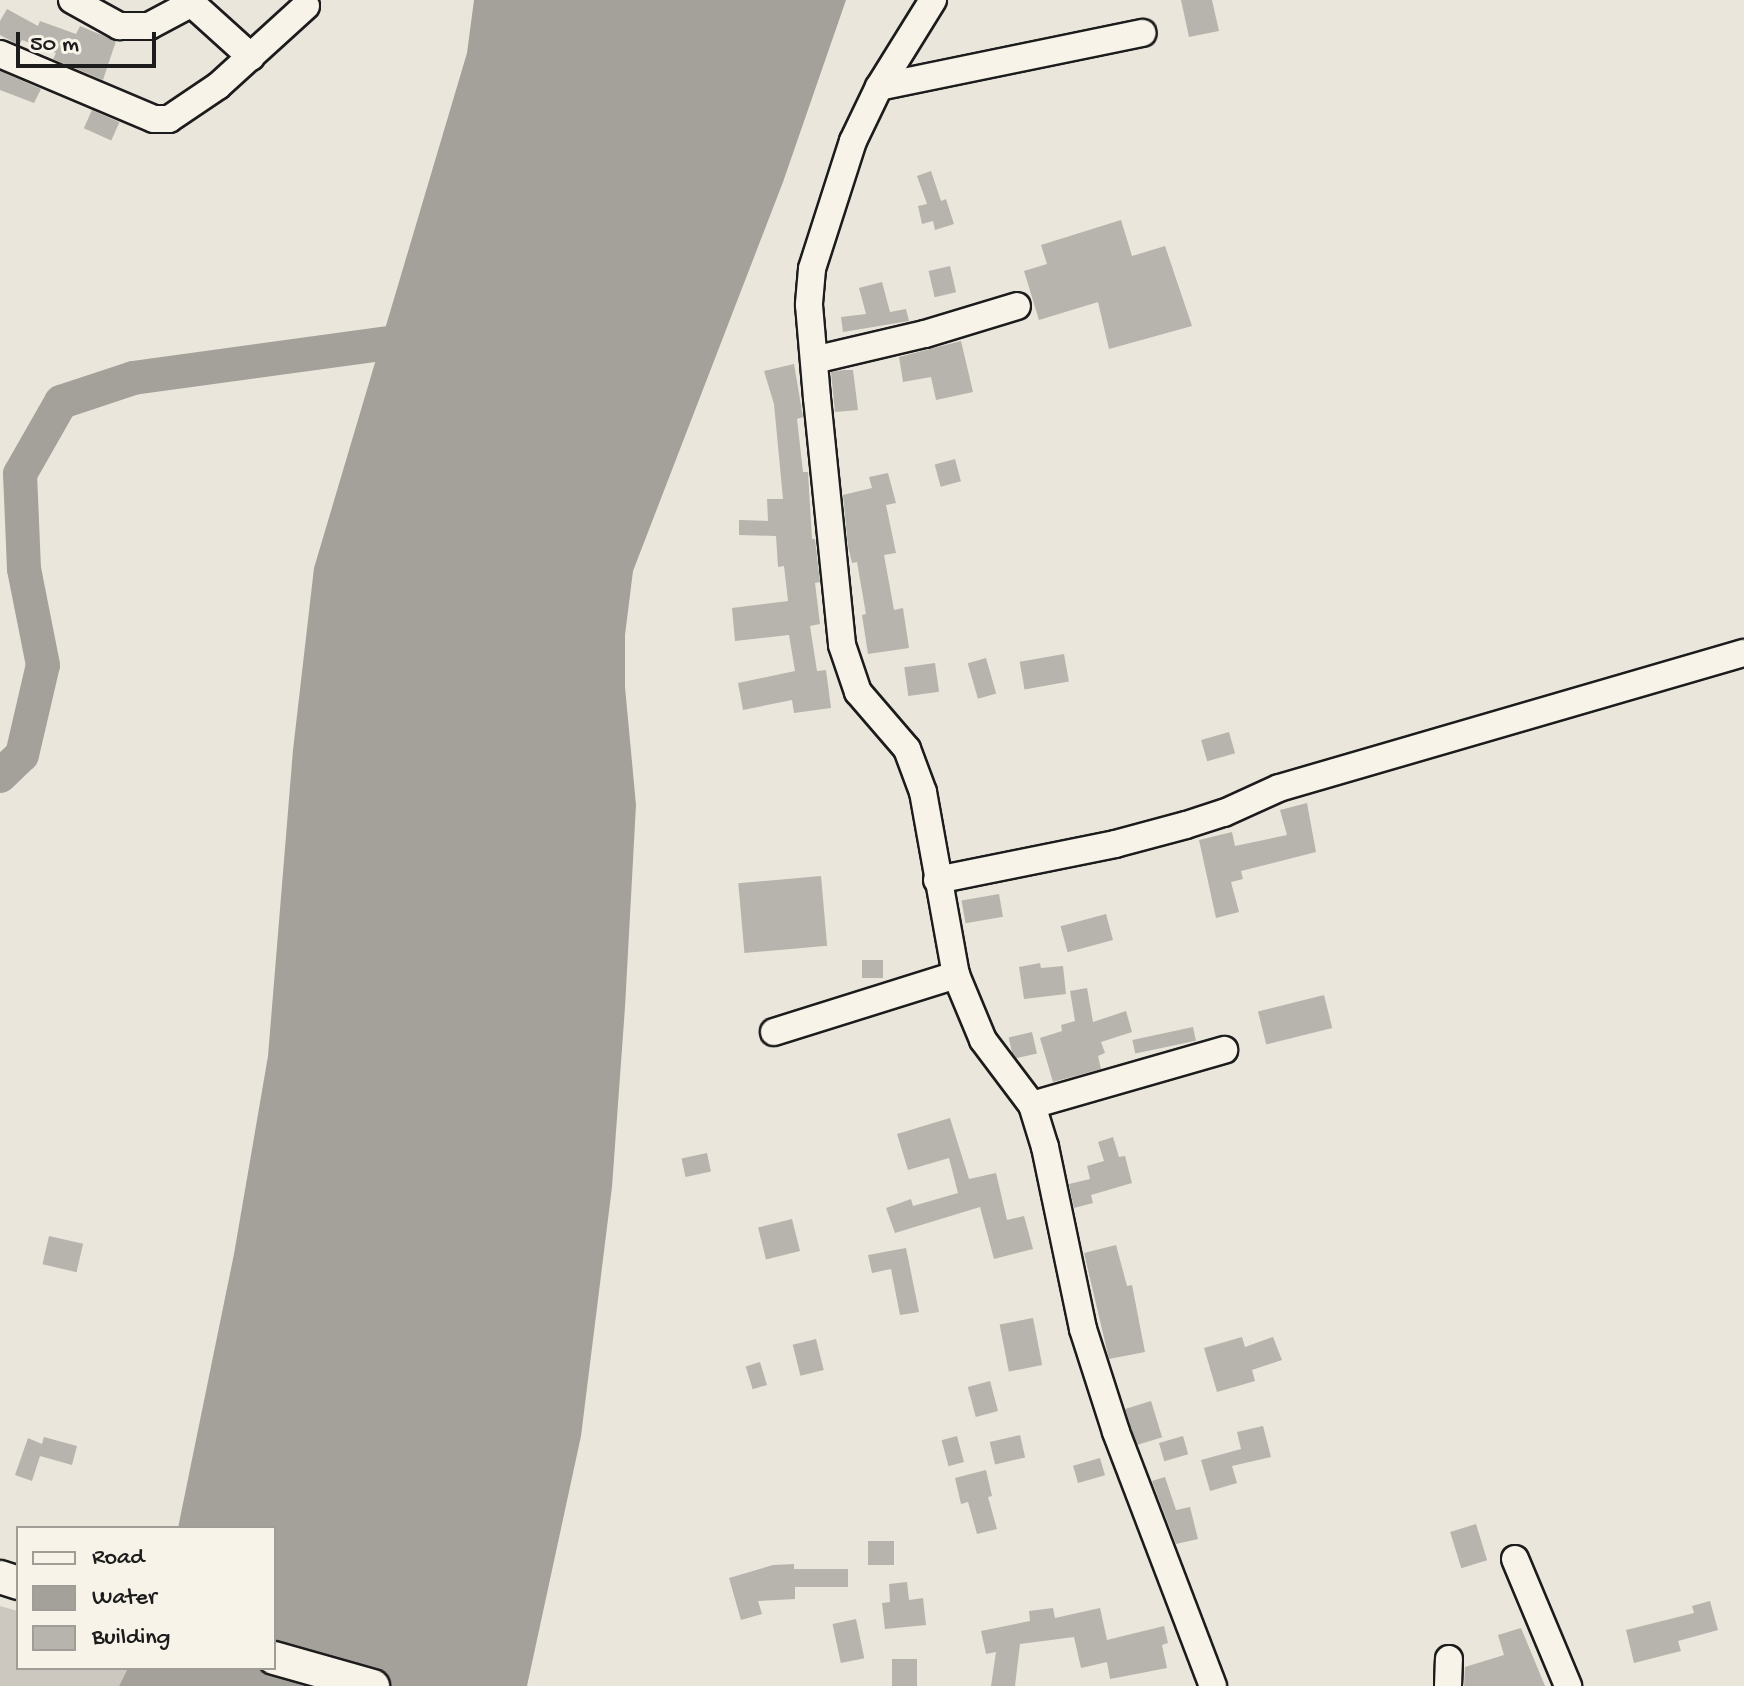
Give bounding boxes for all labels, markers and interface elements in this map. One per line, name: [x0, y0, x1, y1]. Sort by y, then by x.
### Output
scale bar: [20, 16, 160, 66]
text: 50 m: [30, 31, 79, 60]
legend: [16, 1526, 276, 1670]
text: Road: [92, 1544, 144, 1573]
text: Water: [92, 1584, 156, 1613]
text: Building: [92, 1624, 170, 1653]

